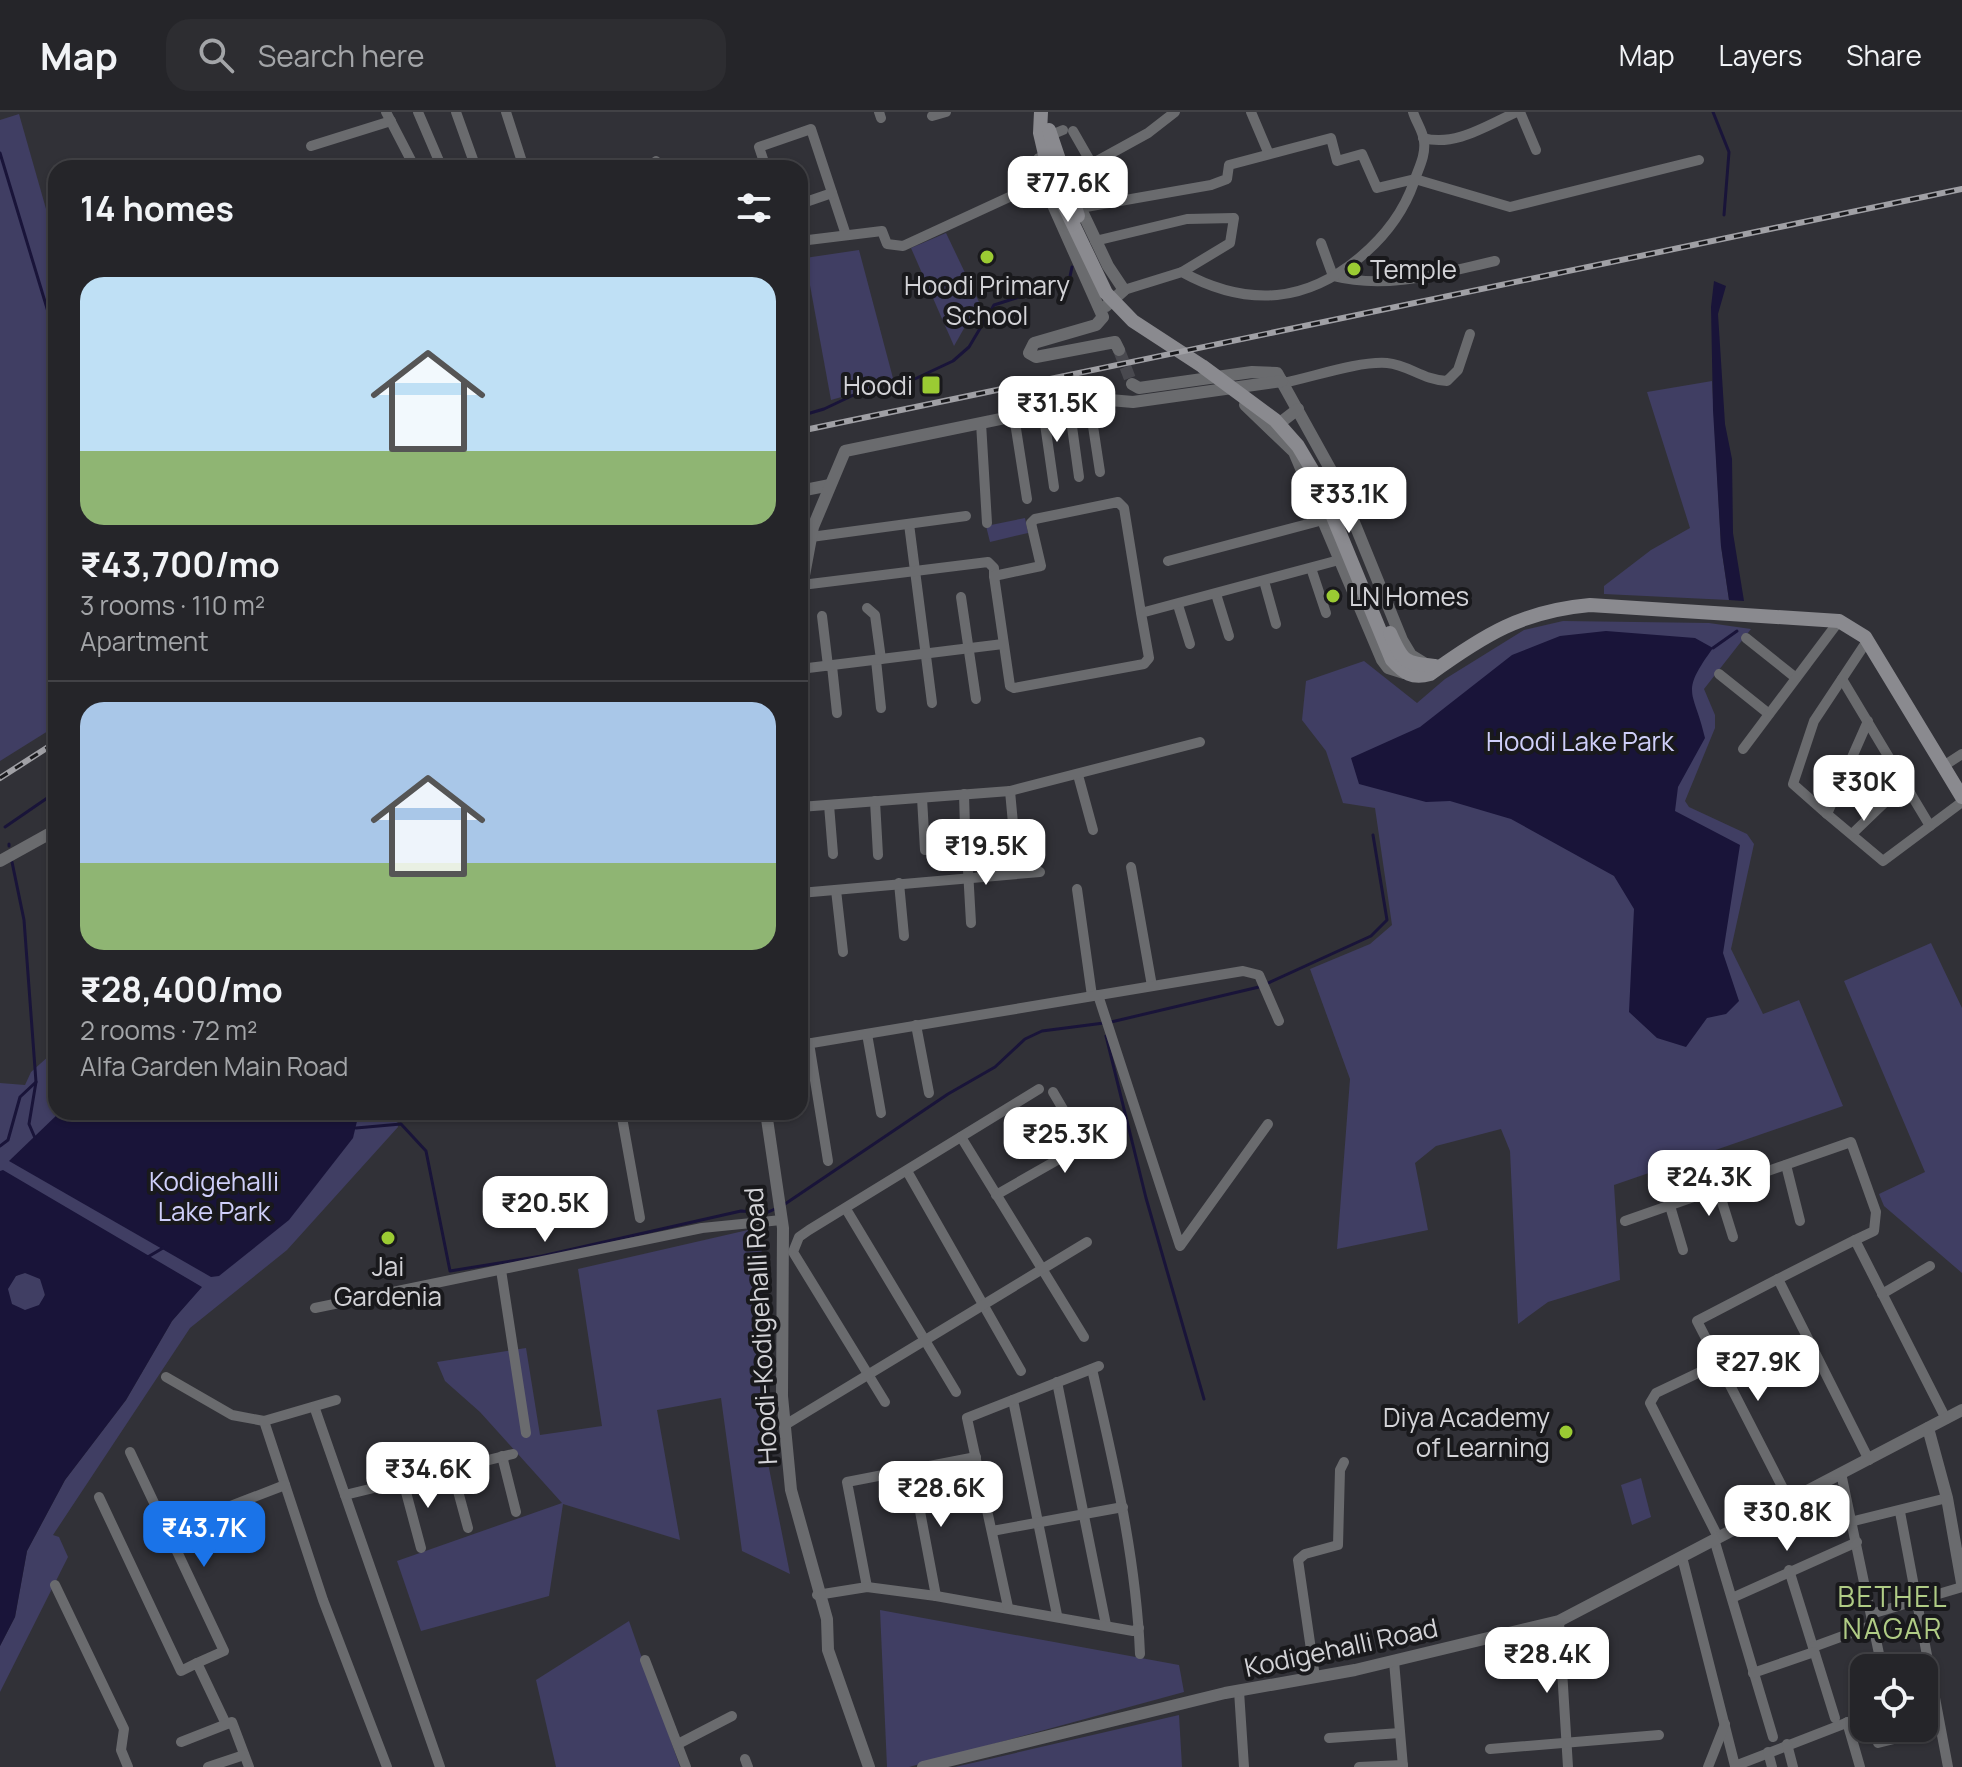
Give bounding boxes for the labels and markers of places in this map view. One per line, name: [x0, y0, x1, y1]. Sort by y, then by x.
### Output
pin: ₹77.6K: [1003, 156, 1133, 224]
marker: Hoodi Primary School: [978, 248, 996, 266]
place label: Temple: [1370, 251, 1457, 287]
marker: Temple: [1345, 260, 1363, 278]
place label: Hoodi Primary School: [904, 267, 1070, 333]
place label: Hoodi: [843, 367, 913, 403]
marker: Hoodi: [920, 374, 942, 396]
pin: ₹31.5K: [992, 376, 1122, 444]
pin: ₹33.1K: [1284, 467, 1414, 535]
place label: LN Homes: [1349, 578, 1469, 614]
marker: LN Homes: [1324, 587, 1342, 605]
pin: ₹30K: [1817, 755, 1911, 823]
pin: ₹19.5K: [921, 819, 1051, 887]
pin: ₹25.3K: [1000, 1107, 1130, 1175]
pin: ₹24.3K: [1644, 1150, 1774, 1218]
pin: ₹20.5K: [480, 1176, 610, 1244]
marker: Jai Gardenia: [379, 1229, 397, 1247]
place label: Jai Gardenia: [334, 1248, 442, 1314]
pin: ₹27.9K: [1693, 1335, 1823, 1403]
place label: Diya Academy of Learning: [1383, 1399, 1550, 1465]
marker: Diya Academy of Learning: [1557, 1423, 1575, 1441]
pin: ₹34.6K: [363, 1442, 493, 1510]
pin: ₹28.6K: [876, 1461, 1006, 1529]
pin: ₹30.8K: [1722, 1485, 1852, 1553]
pin: ₹43.7K: [139, 1501, 269, 1569]
pin: ₹28.4K: [1482, 1627, 1612, 1695]

